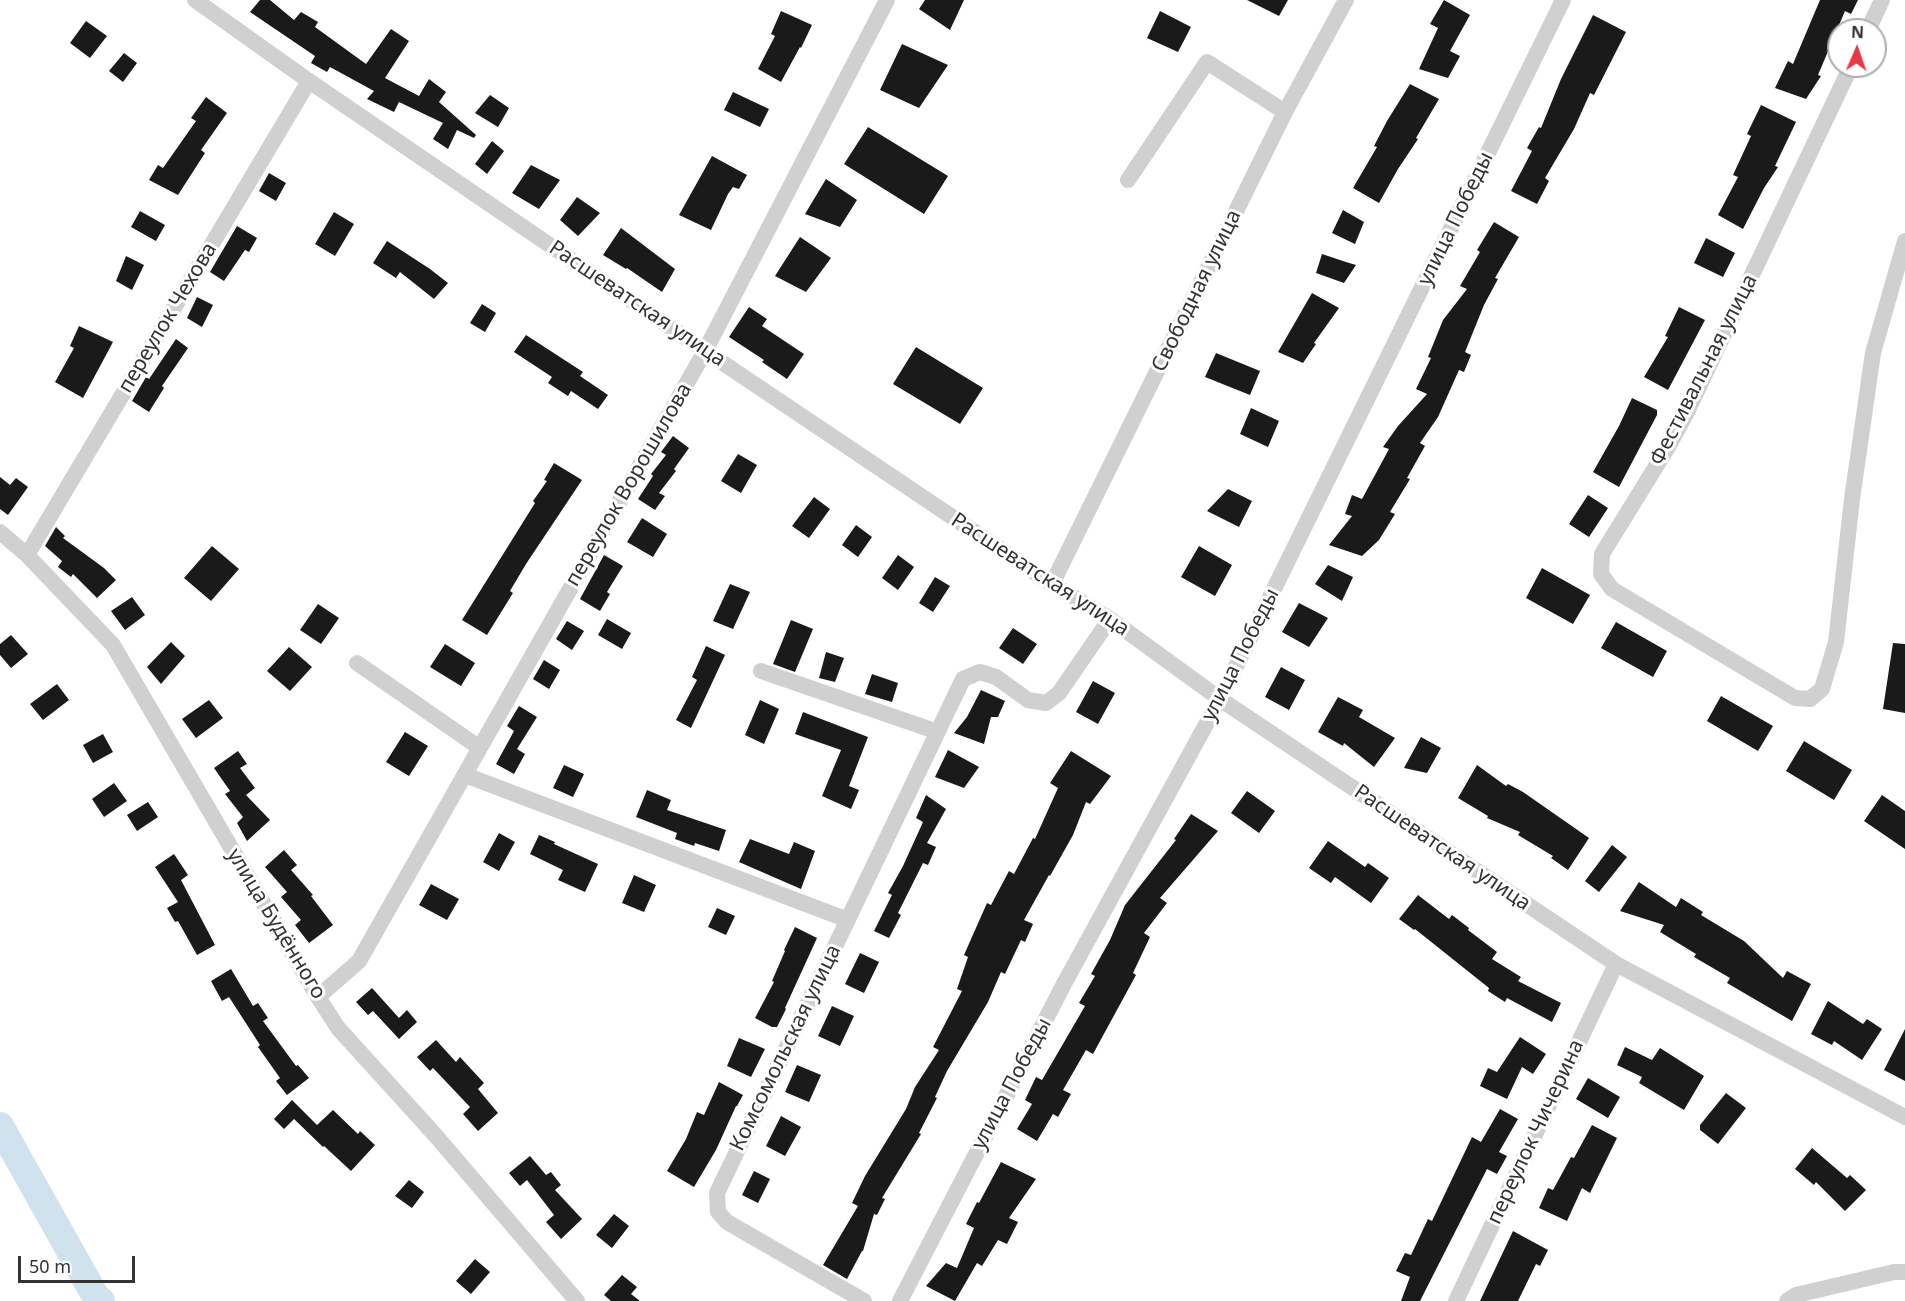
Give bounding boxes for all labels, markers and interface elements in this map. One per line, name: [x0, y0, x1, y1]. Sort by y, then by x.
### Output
north arrow: [1827, 18, 1887, 78]
text: N: [1851, 21, 1864, 43]
street label: улица Победы: [1413, 148, 1499, 290]
street label: Свободная улица: [1147, 206, 1247, 376]
street label: Расшеватская улица: [544, 236, 730, 372]
street label: переулок Чехова: [113, 238, 223, 398]
street label: Фестивальная улица: [1645, 270, 1763, 470]
street label: переулок Ворошилова: [560, 379, 698, 591]
street label: Расшеватская улица: [946, 508, 1134, 642]
street label: улица Победы: [1197, 584, 1285, 726]
street label: Расшеватская улица: [1349, 780, 1535, 916]
street label: улица Будённого: [221, 844, 331, 1004]
street label: Комсомольская улица: [725, 941, 847, 1155]
street label: улица Победы: [967, 1014, 1057, 1154]
street label: переулок Чичерина: [1482, 1036, 1590, 1228]
scale bar: [21, 1244, 138, 1282]
text: 50 m: [29, 1254, 71, 1278]

